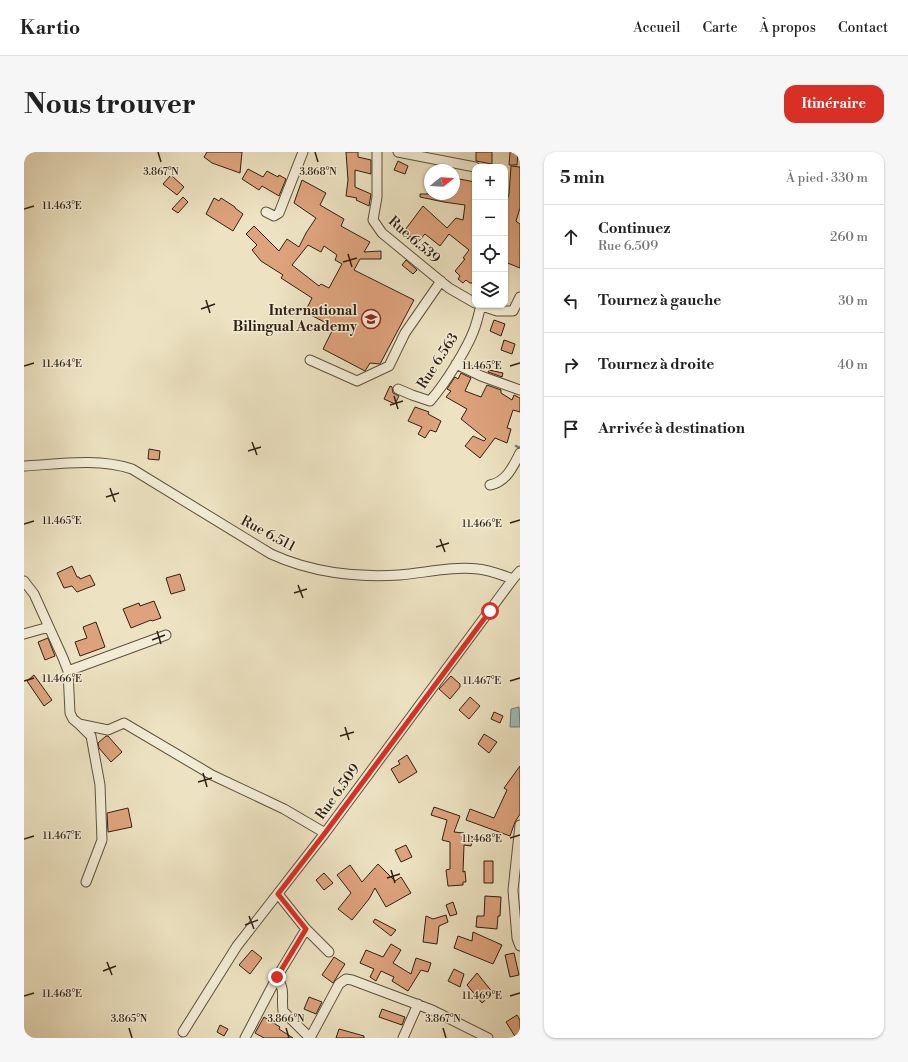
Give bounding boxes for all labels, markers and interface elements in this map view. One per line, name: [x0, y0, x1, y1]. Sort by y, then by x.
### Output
text: Kartio: [20, 16, 80, 40]
text: Accueil: [633, 19, 680, 37]
text: Carte: [702, 19, 737, 37]
text: À propos: [759, 19, 816, 37]
text: Contact: [838, 19, 888, 37]
button: Itinéraire: [784, 85, 884, 123]
text: Nous trouver: [24, 87, 196, 122]
north arrow: [424, 164, 460, 200]
map controls: [472, 164, 508, 308]
button: +: [472, 164, 508, 200]
text: 3.867°N: [143, 166, 179, 178]
text: 3.868°N: [299, 166, 337, 178]
text: 5 min: [560, 167, 605, 189]
text: À pied · 330 m: [786, 170, 868, 186]
text: 11.463°E: [42, 200, 82, 212]
button: −: [472, 200, 508, 236]
street label: Rue 6.539: [384, 212, 444, 268]
text: Continuez: [598, 219, 670, 238]
icon: ahead: [560, 226, 582, 248]
text: 260 m: [830, 229, 868, 245]
button: locate: [472, 236, 508, 272]
text: Rue 6.509: [598, 238, 658, 254]
button: layers: [472, 272, 508, 308]
icon: left: [560, 290, 582, 312]
text: Tournez à gauche: [598, 291, 721, 310]
text: 30 m: [838, 293, 868, 309]
place label: International Bilingual Academy: [233, 302, 358, 336]
school or university icon: International Bilingual Academy: [360, 308, 382, 330]
street label: Rue 6.563: [413, 329, 463, 392]
icon: right: [560, 354, 582, 376]
text: Tournez à droite: [598, 355, 714, 374]
text: 40 m: [838, 357, 868, 373]
text: 11.464°E: [42, 358, 82, 370]
text: 11.465°E: [462, 360, 502, 372]
icon: arrive: [560, 418, 582, 440]
text: Arrivée à destination: [598, 419, 745, 438]
street label: Rue 6.511: [238, 512, 298, 556]
text: 11.465°E: [42, 515, 82, 527]
text: 11.466°E: [462, 518, 502, 530]
route start: [481, 602, 499, 620]
text: 11.466°E: [42, 673, 82, 685]
text: 11.467°E: [463, 675, 501, 687]
street label: Rue 6.509: [312, 761, 364, 823]
text: 11.467°E: [43, 830, 81, 842]
text: 11.468°E: [462, 833, 502, 845]
route end: [268, 968, 286, 986]
text: 11.468°E: [42, 988, 82, 1000]
text: 11.469°E: [462, 990, 502, 1002]
text: 3.865°N: [111, 1013, 148, 1025]
text: 3.866°N: [267, 1013, 305, 1025]
text: 3.867°N: [425, 1013, 461, 1025]

